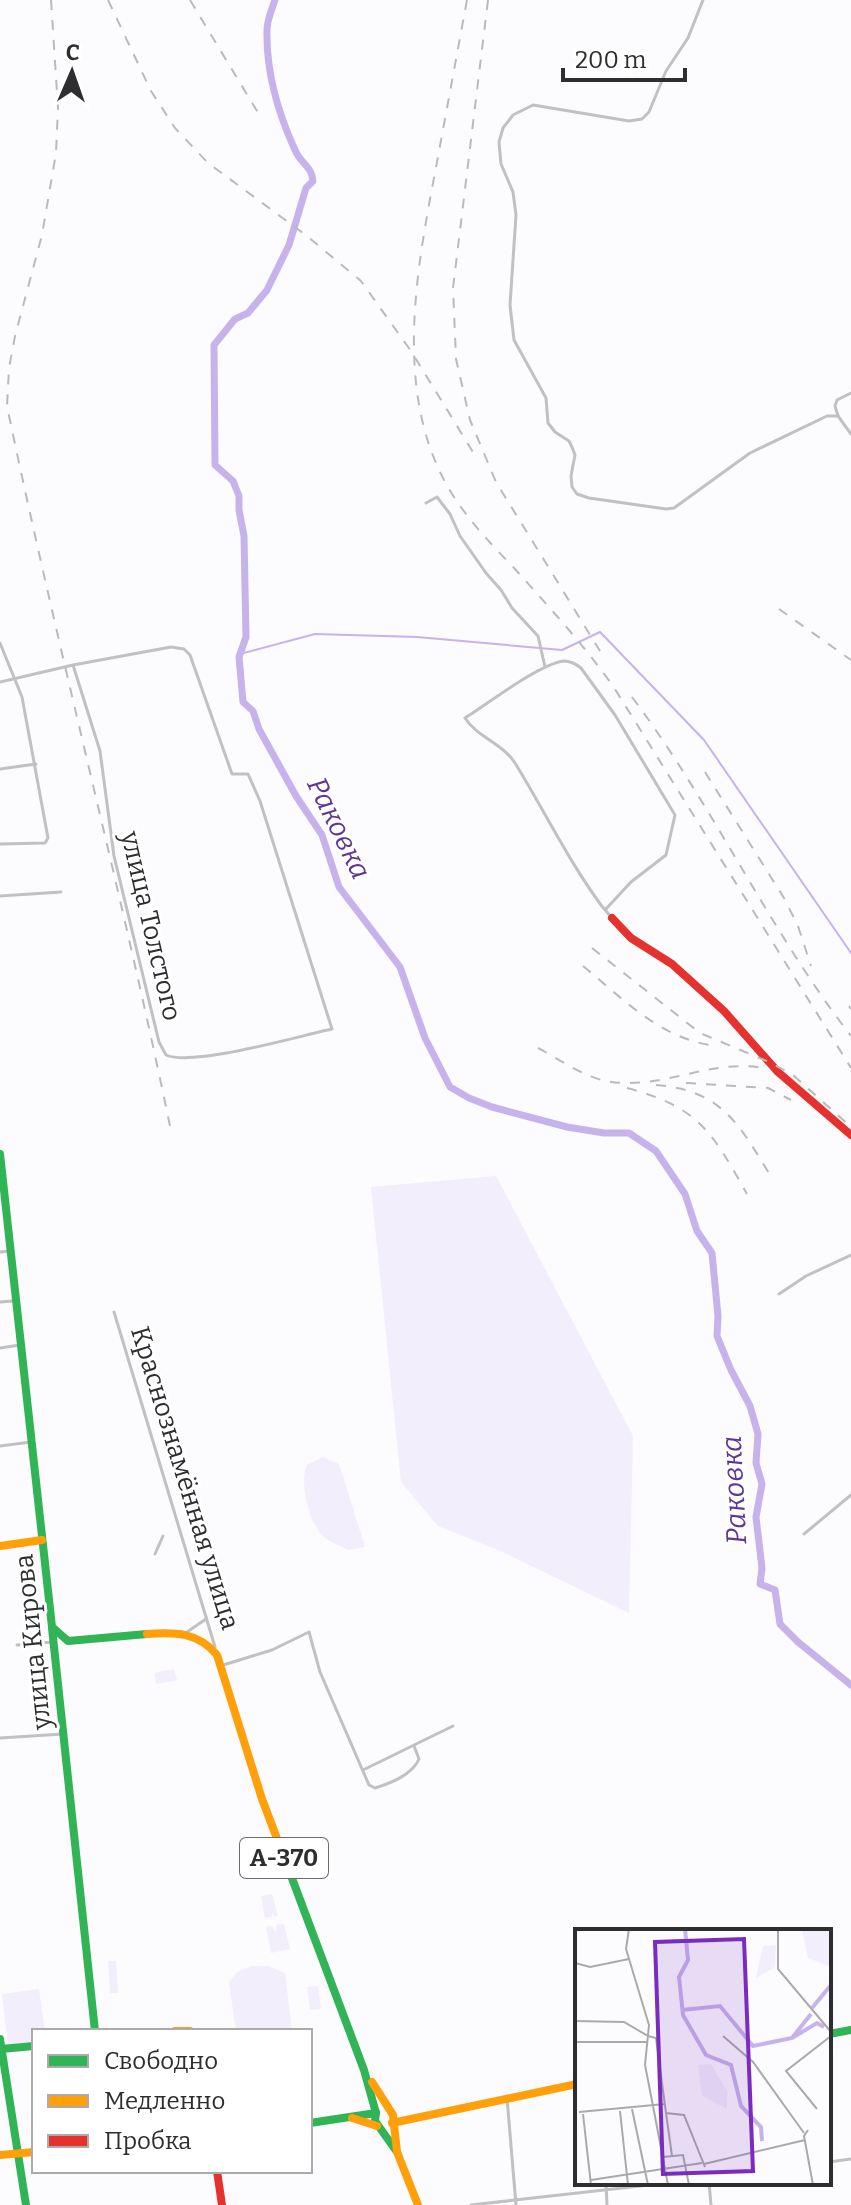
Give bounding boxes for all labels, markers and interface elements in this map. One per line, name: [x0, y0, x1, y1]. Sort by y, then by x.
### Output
north arrow: [32, 32, 112, 112]
scale bar: [563, 32, 685, 82]
text: С: [65, 39, 80, 66]
text: 200 m: [575, 46, 647, 74]
water label: Раковка: [300, 772, 378, 884]
street label: улица Толстого: [114, 827, 188, 1024]
street label: Краснознамённая улица: [124, 1323, 246, 1633]
water label: Раковка: [715, 1435, 753, 1545]
street label: улица Кирова: [8, 1553, 58, 1732]
road number: А-370: [240, 1838, 328, 1878]
inset map: [575, 1929, 831, 2185]
legend: [32, 2029, 312, 2173]
text: Свободно: [104, 2047, 218, 2075]
text: Медленно: [104, 2087, 225, 2115]
text: Пробка: [104, 2127, 191, 2155]

